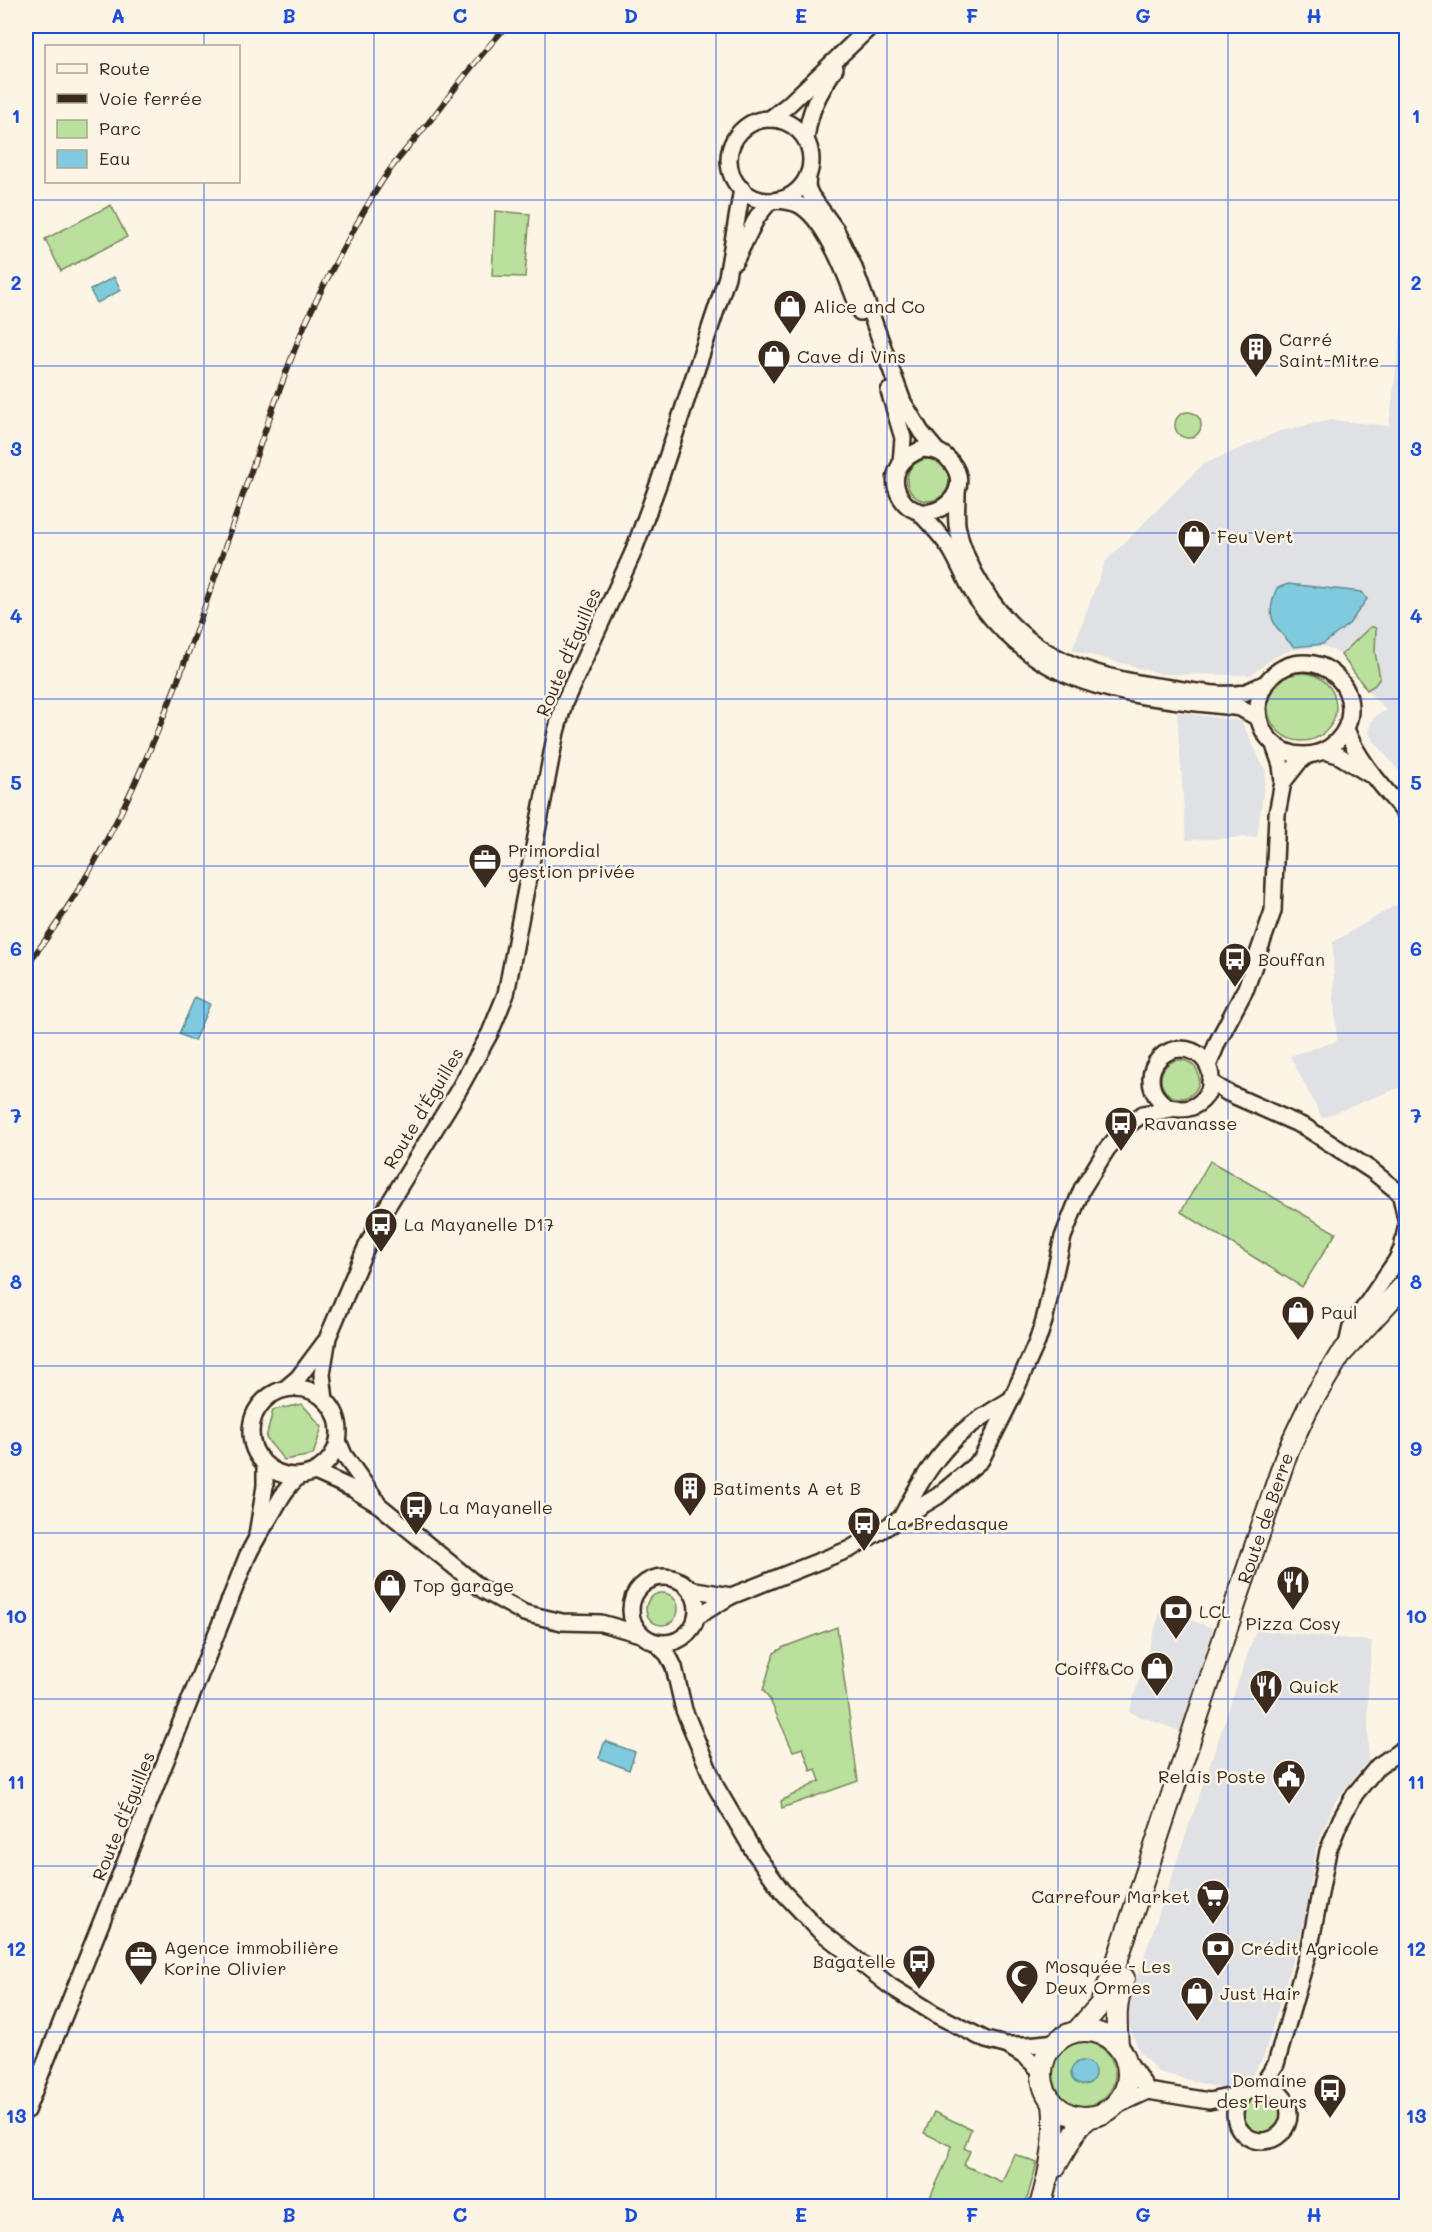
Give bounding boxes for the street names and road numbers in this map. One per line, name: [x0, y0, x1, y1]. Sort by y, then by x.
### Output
street label: Route d'Éguilles: [530, 584, 606, 720]
street label: Route d'Éguilles: [377, 1043, 469, 1173]
street label: Route de Berre: [1231, 1449, 1298, 1587]
street label: Route d'Éguilles: [86, 1748, 160, 1884]

